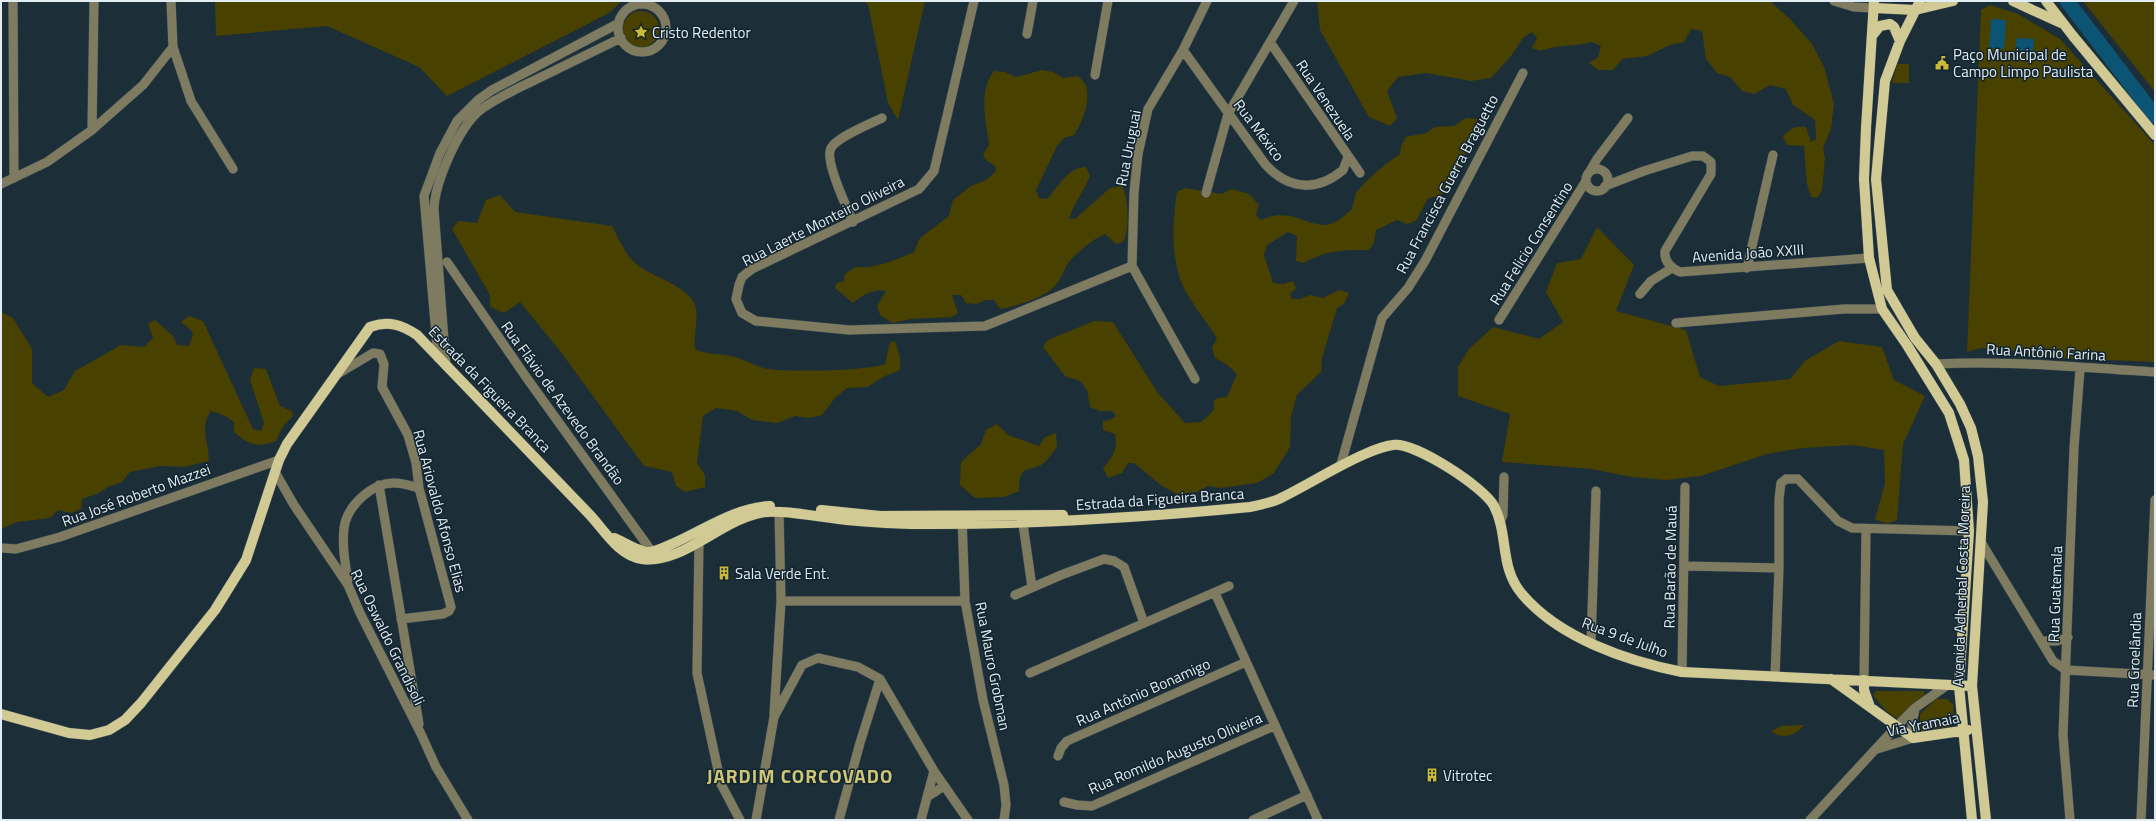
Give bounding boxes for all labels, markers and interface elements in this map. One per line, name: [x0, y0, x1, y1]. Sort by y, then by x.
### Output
place label: Cristo Redentor: [652, 21, 751, 44]
place icon: Cristo Redentor: [633, 24, 649, 40]
place label: Paço Municipal de Campo Limpo Paulista: [1953, 43, 2094, 83]
street label: Rua Venezuela: [1291, 55, 1362, 145]
public building icon: Paço Municipal de Campo Limpo Paulista: [1934, 55, 1950, 71]
street label: Rua Francisca Guerra Braguetto: [1390, 90, 1504, 278]
street label: Rua México: [1228, 94, 1290, 166]
street label: Rua Uruguai: [1109, 108, 1147, 188]
street label: Rua Laerte Monteiro Oliveira: [738, 170, 909, 272]
street label: Rua Felicio Consentino: [1484, 177, 1578, 309]
street label: Avenida João XXIII: [1691, 238, 1805, 268]
street label: Rua Flávio de Azevedo Brandão: [496, 316, 630, 490]
street label: Estrada da Figueira Branca: [423, 320, 557, 458]
street label: Rua Antônio Farina: [1986, 337, 2107, 367]
street label: Rua Ariovaldo Afonso Elias: [407, 427, 473, 595]
street label: Rua José Roberto Mazzei: [58, 457, 214, 533]
street label: Estrada da Figueira Branca: [1075, 482, 1245, 516]
street label: Avenida Adherbal Costa Moreira: [1946, 485, 1976, 687]
street label: Rua Barão de Mauá: [1657, 505, 1683, 629]
street label: Rua Guatemala: [2042, 545, 2068, 643]
place label: Sala Verde Ent.: [735, 562, 829, 585]
street label: Rua Oswaldo Grandisoli: [345, 565, 431, 709]
building icon: Sala Verde Ent.: [716, 565, 732, 581]
street label: Rua Mauro Grobman: [969, 600, 1017, 732]
street label: Rua 9 de Julho: [1579, 611, 1671, 663]
street label: Rua Groelândia: [2121, 611, 2147, 708]
street label: Rua Antônio Bonamigo: [1072, 652, 1214, 732]
street label: Rua Romildo Augusto Oliveira: [1085, 706, 1266, 800]
street label: Via Yramaia: [1885, 706, 1962, 742]
district label: JARDIM CORCOVADO: [707, 761, 893, 790]
place label: Vitrotec: [1443, 764, 1493, 787]
building icon: Vitrotec: [1424, 767, 1440, 783]

